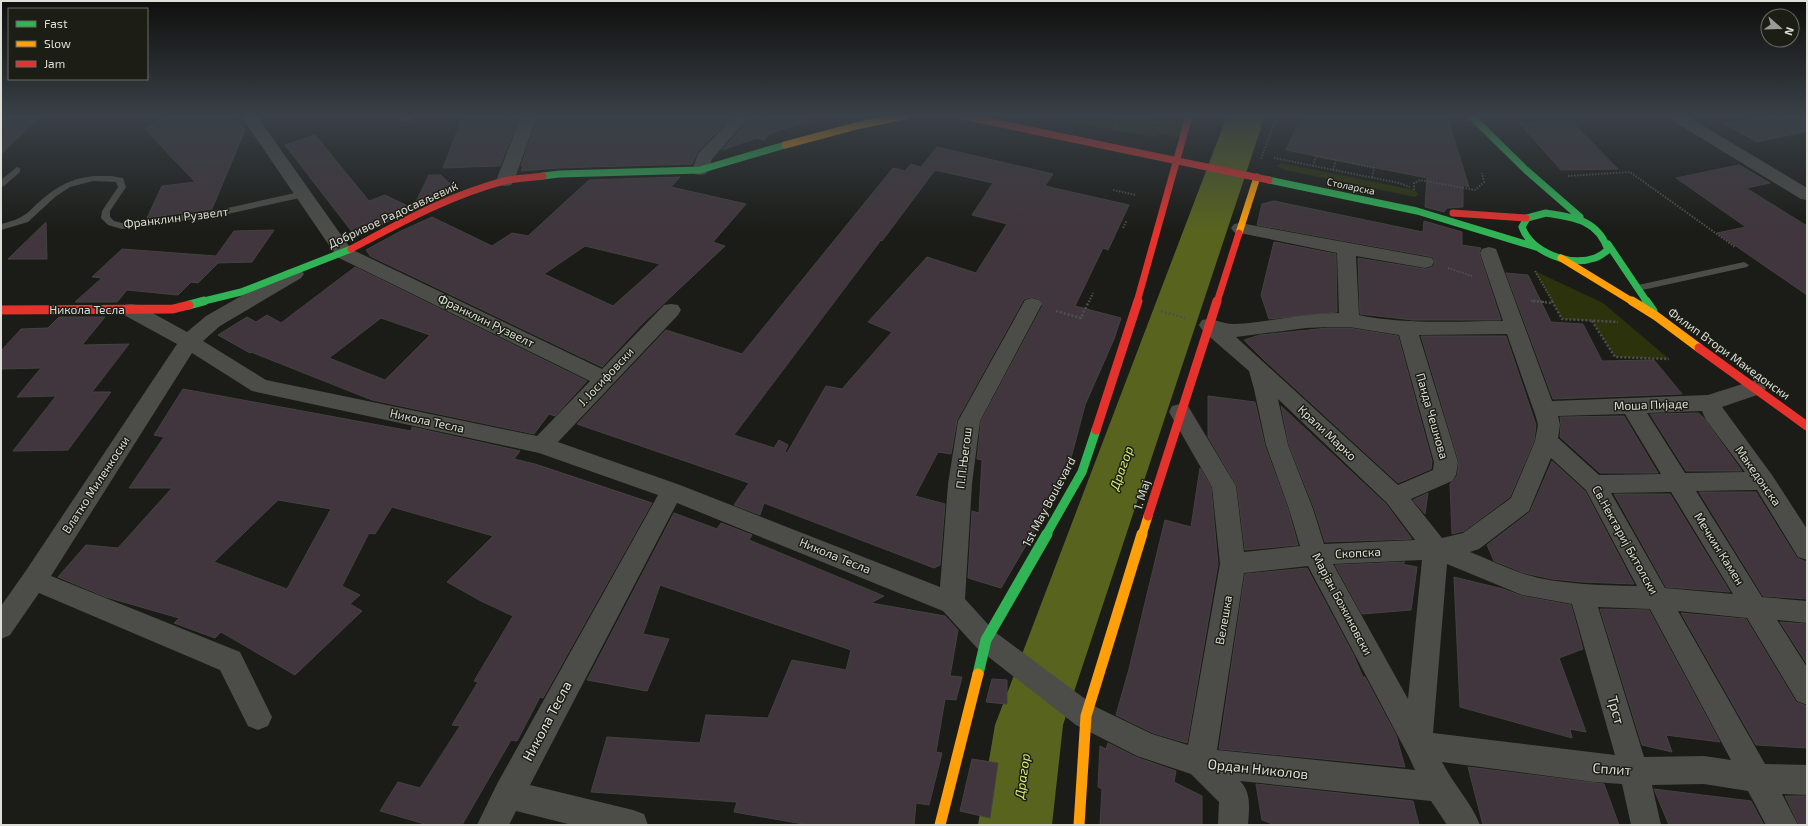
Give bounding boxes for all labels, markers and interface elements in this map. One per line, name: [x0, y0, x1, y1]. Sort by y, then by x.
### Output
legend: [8, 8, 148, 80]
north arrow: [1760, 8, 1800, 48]
text: Fast: [44, 16, 68, 30]
text: N: [1782, 26, 1797, 38]
text: Slow: [44, 36, 71, 50]
text: Jam: [44, 56, 65, 70]
street label: Столарска: [1326, 175, 1376, 197]
street label: Добривое Радосављевиќ: [325, 178, 460, 250]
street label: Франклин Рузвелт: [123, 204, 229, 231]
street label: Франклин Рузвелт: [436, 291, 537, 350]
street label: Никола Тесла: [49, 302, 125, 316]
street label: Филип Втори Македонски: [1666, 304, 1793, 402]
street label: Ј. Јосифовски: [575, 344, 636, 408]
street label: Панда Чешнова: [1414, 371, 1452, 460]
street label: Моша Пијаде: [1613, 396, 1688, 413]
street label: Крали Марко: [1296, 402, 1360, 463]
street label: Никола Тесла: [389, 405, 466, 435]
street label: П.П.Његош: [952, 426, 974, 489]
street label: Влатко Миленкоски: [59, 433, 132, 536]
street label: Македонска: [1733, 443, 1785, 508]
water label: Драгор: [1105, 444, 1136, 493]
street label: 1st May Boulevard: [1019, 454, 1078, 549]
street label: 1. Мај: [1130, 478, 1153, 512]
street label: Св.Нектариј Битолски: [1589, 483, 1662, 597]
street label: Мечкин Камен: [1692, 510, 1748, 587]
street label: Никола Тесла: [798, 534, 873, 576]
street label: Скопска: [1335, 544, 1381, 560]
street label: Марјан Божиновски: [1309, 550, 1376, 658]
street label: Велешка: [1212, 594, 1234, 646]
street label: Никола Тесла: [518, 678, 575, 764]
street label: Трст: [1604, 694, 1629, 726]
water label: Драгор: [1011, 752, 1033, 801]
street label: Ордан Николов: [1207, 755, 1309, 782]
street label: Сплит: [1592, 759, 1632, 778]

